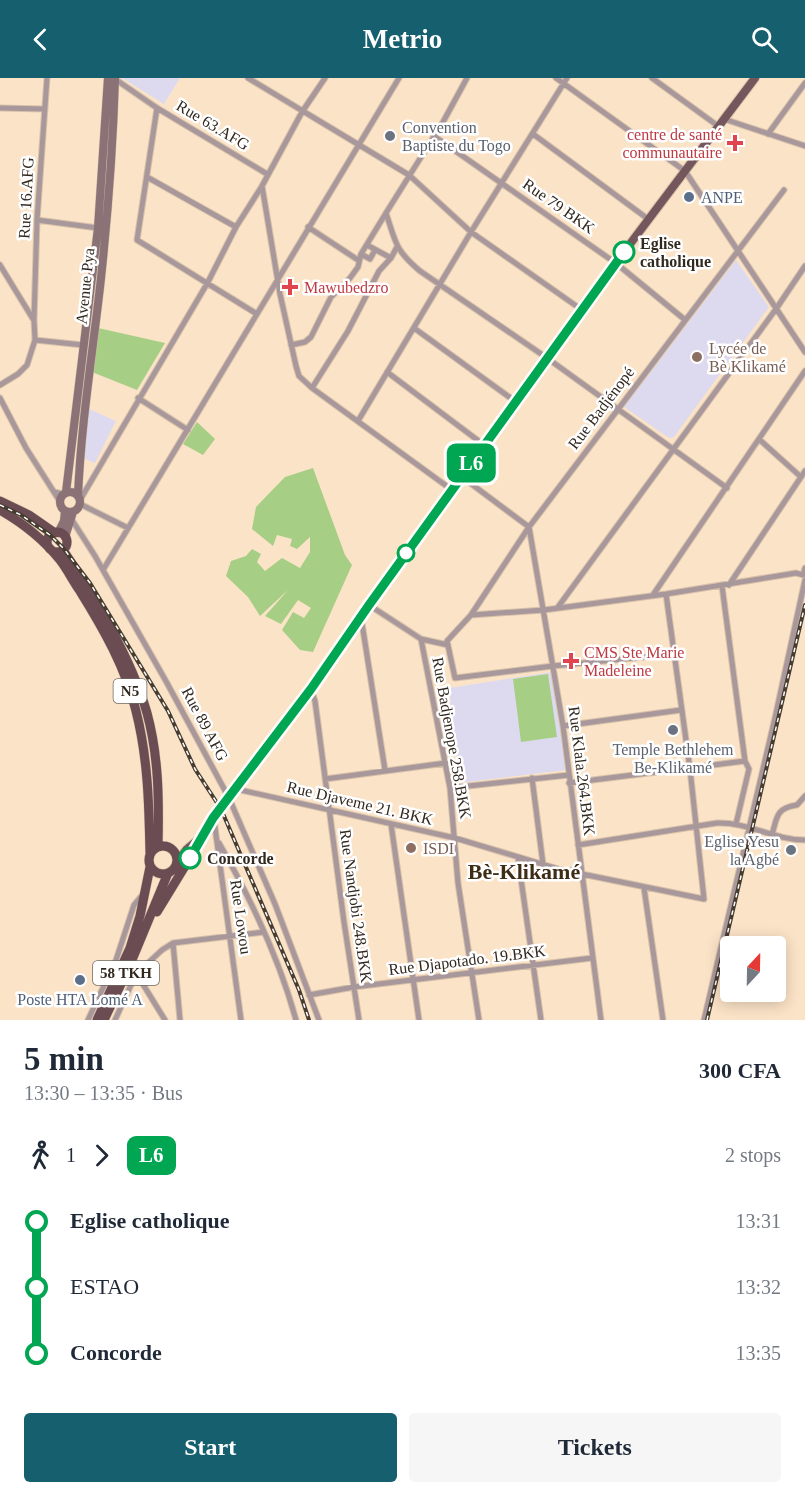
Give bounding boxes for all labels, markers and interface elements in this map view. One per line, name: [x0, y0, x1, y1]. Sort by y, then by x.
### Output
icon: back: [24, 23, 57, 56]
icon: search: [748, 23, 781, 56]
text: Metrio: [363, 24, 442, 54]
street label: Rue 63.AFG: [174, 97, 253, 154]
place label: Convention Baptiste du Togo: [402, 119, 511, 155]
place label: centre de santé communautaire: [622, 126, 722, 161]
marker: Convention Baptiste du Togo: [383, 129, 397, 143]
marker: centre de santé communautaire: [726, 134, 744, 152]
street label: Rue 16.AFG: [15, 156, 37, 239]
street label: Rue 79 BKK: [520, 175, 598, 237]
place label: ANPE: [701, 189, 743, 206]
marker: ANPE: [682, 190, 696, 204]
place label: Eglise catholique: [640, 235, 711, 271]
marker: Eglise catholique: [613, 241, 635, 263]
street label: Avenue Pya: [73, 247, 98, 325]
marker: Mawubedzro: [281, 278, 299, 296]
place label: Mawubedzro: [304, 279, 388, 296]
place label: Lycée de Bè Klikamé: [709, 340, 786, 375]
marker: Lycée de Bè Klikamé: [690, 350, 704, 364]
street label: Rue Badjénopé: [565, 364, 638, 453]
line badge: L6: [444, 444, 498, 482]
text: L6: [459, 451, 483, 475]
unlabelled marker: [397, 544, 415, 562]
place label: CMS Ste Marie Madeleine: [584, 644, 684, 679]
marker: CMS Ste Marie Madeleine: [562, 652, 580, 670]
street label: Rue Badjenope 258.BKK: [428, 656, 475, 821]
road number: N5: [114, 679, 146, 703]
street label: Rue 89 AFG: [179, 684, 232, 764]
street label: Rue Klala.264.BKK: [566, 705, 598, 837]
marker: Temple Bethlehem Be-Klikamé: [666, 723, 680, 737]
place label: Temple Bethlehem Be-Klikamé: [612, 741, 734, 776]
street label: Rue Djaveme 21. BKK: [285, 778, 435, 829]
street label: Rue Nandjobi 248.BKK: [336, 828, 375, 985]
place label: Eglise Yesu la Agbé: [704, 833, 779, 869]
place label: ISDI: [423, 840, 454, 857]
marker: ISDI: [404, 841, 418, 855]
marker: Eglise Yesu la Agbé: [784, 843, 798, 857]
marker: Concorde: [179, 847, 201, 869]
place label: Concorde: [207, 850, 274, 867]
district label: Bè-Klikamé: [468, 859, 580, 884]
street label: Rue Lowou: [227, 879, 255, 955]
north arrow: [720, 936, 786, 1002]
map controls: [720, 936, 786, 1002]
street label: Rue Djapotado. 19.BKK: [387, 942, 547, 979]
road number: 58 TKH: [93, 961, 159, 985]
marker: Poste HTA Lomé A: [73, 973, 87, 987]
place label: Poste HTA Lomé A: [17, 991, 143, 1008]
text: 5 min: [24, 1041, 104, 1077]
text: 300 CFA: [699, 1058, 781, 1083]
text: 13:30 – 13:35 · Bus: [24, 1082, 183, 1104]
icon: walk: [24, 1139, 57, 1172]
icon: forward: [85, 1139, 118, 1172]
text: L6: [139, 1143, 164, 1167]
text: 1: [66, 1144, 76, 1166]
text: 2 stops: [725, 1144, 781, 1166]
text: Eglise catholique: [70, 1208, 230, 1233]
text: 13:31: [735, 1210, 781, 1232]
text: ESTAO: [70, 1274, 139, 1299]
text: 13:32: [735, 1276, 781, 1298]
text: Concorde: [70, 1340, 162, 1365]
text: 13:35: [735, 1342, 781, 1364]
button: Start: [24, 1413, 397, 1482]
button: Tickets: [409, 1413, 781, 1482]

